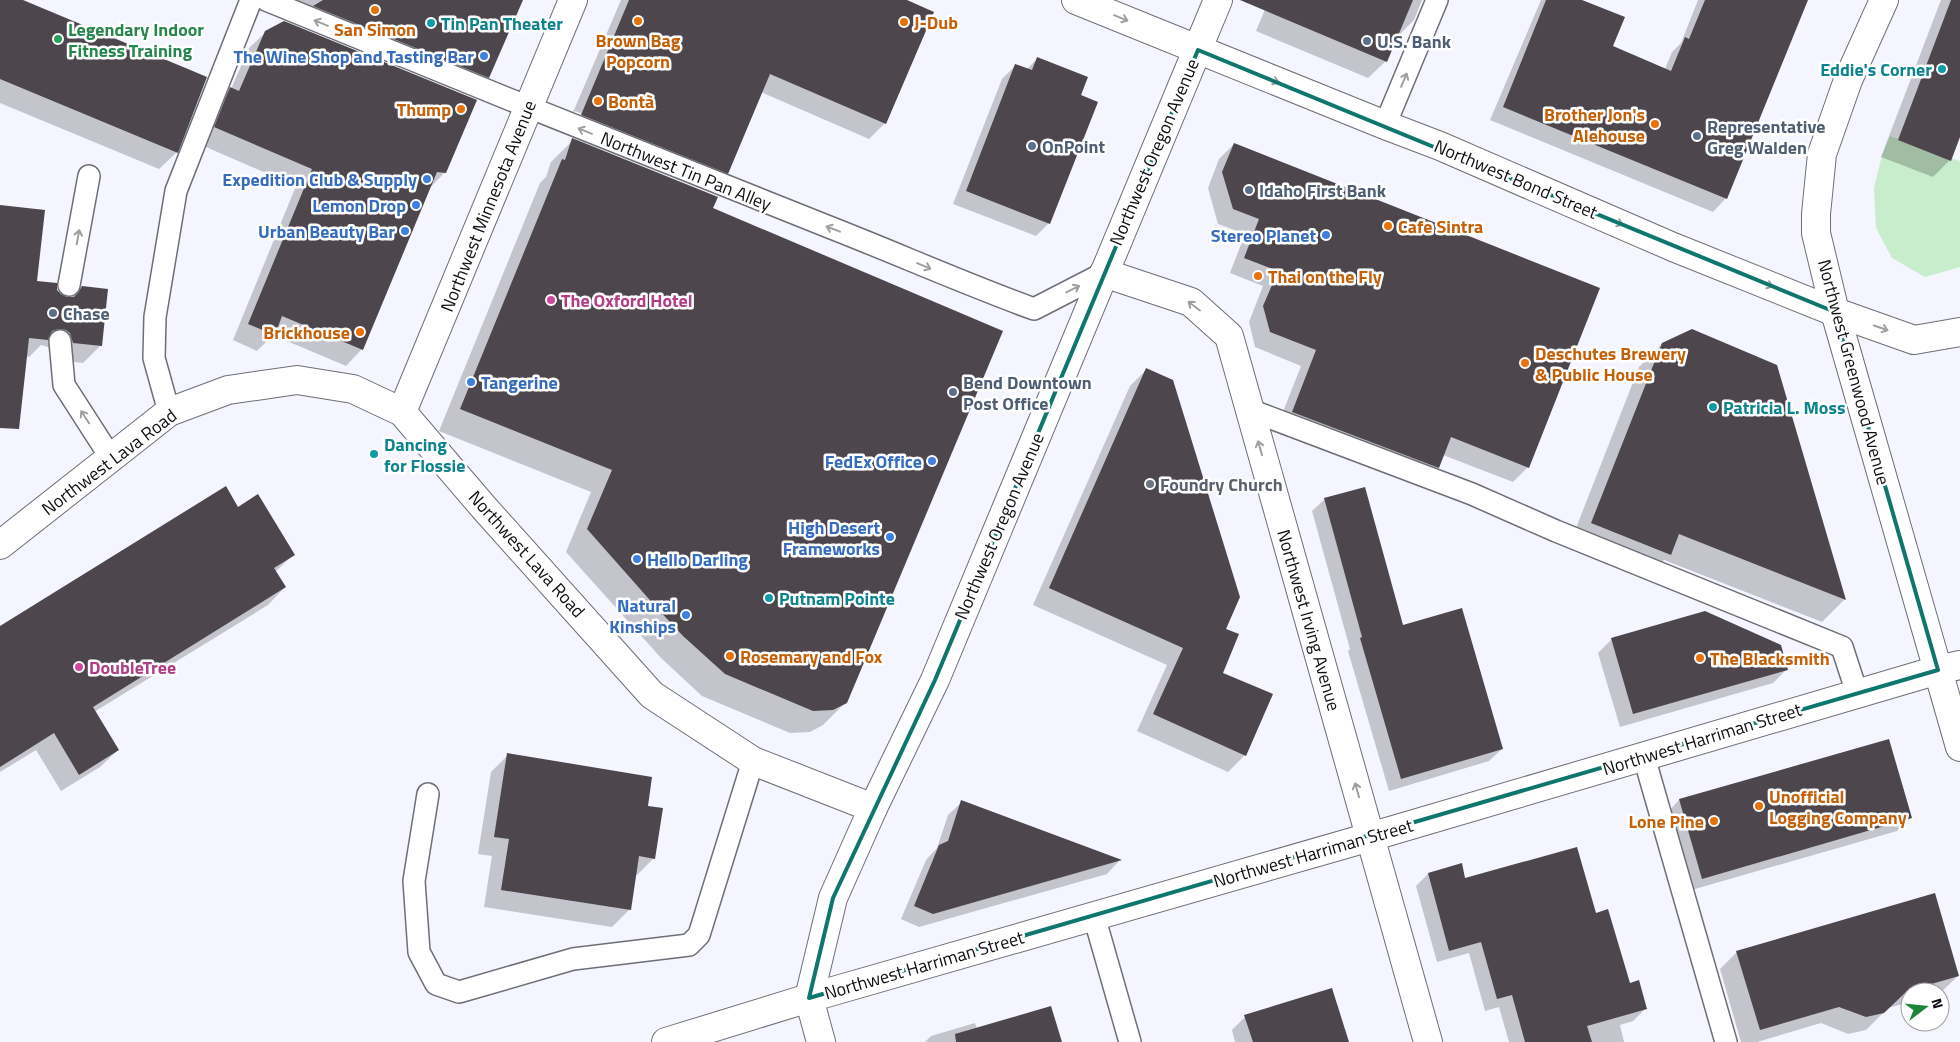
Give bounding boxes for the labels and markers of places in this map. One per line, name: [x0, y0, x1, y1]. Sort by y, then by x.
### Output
marker: San Simon: [369, 4, 381, 16]
place label: J-Dub: [914, 9, 958, 36]
place label: Tin Pan Theater: [441, 10, 563, 37]
marker: Brown Bag Popcorn: [632, 15, 644, 27]
place label: Legendary Indoor Fitness Training: [68, 16, 204, 64]
place label: San Simon: [334, 16, 416, 43]
marker: J-Dub: [898, 16, 910, 28]
marker: Tin Pan Theater: [425, 17, 437, 29]
place label: Brown Bag Popcorn: [596, 27, 681, 75]
place label: U.S. Bank: [1377, 28, 1452, 55]
marker: Legendary Indoor Fitness Training: [52, 33, 64, 45]
marker: U.S. Bank: [1361, 35, 1373, 47]
place label: The Wine Shop and Tasting Bar: [233, 43, 474, 70]
marker: The Wine Shop and Tasting Bar: [478, 50, 490, 62]
place label: Eddie's Corner: [1820, 56, 1932, 83]
marker: Eddie's Corner: [1936, 63, 1948, 75]
place label: Bontà: [608, 88, 654, 115]
marker: Bontà: [592, 95, 604, 107]
place label: Thump: [397, 96, 451, 123]
place label: Brother Jon's Alehouse: [1544, 101, 1645, 149]
marker: Thump: [455, 103, 467, 115]
place label: Representative Greg Walden: [1707, 113, 1825, 161]
marker: Brother Jon's Alehouse: [1649, 118, 1661, 130]
marker: Representative Greg Walden: [1691, 130, 1703, 142]
place label: OnPoint: [1042, 133, 1105, 160]
marker: OnPoint: [1026, 140, 1038, 152]
place label: Expedition Club & Supply: [222, 166, 417, 193]
marker: Expedition Club & Supply: [421, 173, 433, 185]
place label: Idaho First Bank: [1259, 177, 1387, 204]
marker: Idaho First Bank: [1243, 184, 1255, 196]
place label: Lemon Drop: [312, 192, 406, 219]
marker: Lemon Drop: [410, 199, 422, 211]
place label: Cafe Sintra: [1398, 213, 1483, 240]
place label: Urban Beauty Bar: [258, 218, 395, 245]
marker: Cafe Sintra: [1382, 220, 1394, 232]
place label: Stereo Planet: [1211, 222, 1316, 249]
marker: Urban Beauty Bar: [399, 225, 411, 237]
marker: Stereo Planet: [1320, 229, 1332, 241]
place label: Thai on the Fly: [1268, 263, 1382, 290]
marker: Thai on the Fly: [1252, 270, 1264, 282]
place label: The Oxford Hotel: [561, 287, 693, 314]
marker: The Oxford Hotel: [545, 294, 557, 306]
place label: Chase: [63, 300, 110, 327]
marker: Chase: [47, 307, 59, 319]
place label: Brickhouse: [263, 319, 350, 346]
marker: Brickhouse: [354, 326, 366, 338]
place label: Deschutes Brewery & Public House: [1535, 340, 1686, 388]
marker: Deschutes Brewery & Public House: [1519, 357, 1531, 369]
place label: Tangerine: [481, 369, 558, 396]
place label: Bend Downtown Post Office: [963, 369, 1092, 417]
marker: Tangerine: [465, 376, 477, 388]
marker: Bend Downtown Post Office: [947, 386, 959, 398]
place label: Patricia L. Moss: [1723, 394, 1845, 421]
marker: Patricia L. Moss: [1707, 401, 1719, 413]
place label: Dancing for Flossie: [384, 431, 465, 479]
marker: Dancing for Flossie: [368, 448, 380, 460]
place label: FedEx Office: [825, 448, 922, 475]
marker: FedEx Office: [926, 455, 938, 467]
place label: Foundry Church: [1160, 471, 1283, 498]
marker: Foundry Church: [1144, 478, 1156, 490]
place label: High Desert Frameworks: [783, 514, 880, 562]
marker: High Desert Frameworks: [884, 531, 896, 543]
place label: Hello Darling: [647, 546, 748, 573]
marker: Hello Darling: [631, 553, 643, 565]
place label: Putnam Pointe: [779, 585, 895, 612]
place label: Natural Kinships: [609, 592, 676, 640]
marker: Putnam Pointe: [763, 592, 775, 604]
marker: Natural Kinships: [680, 609, 692, 621]
place label: Rosemary and Fox: [740, 643, 883, 670]
place label: The Blacksmith: [1710, 645, 1830, 672]
marker: Rosemary and Fox: [724, 650, 736, 662]
marker: The Blacksmith: [1694, 652, 1706, 664]
place label: DoubleTree: [89, 654, 176, 681]
marker: DoubleTree: [73, 661, 85, 673]
place label: Unofficial Logging Company: [1769, 783, 1907, 831]
marker: Unofficial Logging Company: [1753, 800, 1765, 812]
place label: Lone Pine: [1628, 808, 1704, 835]
marker: Lone Pine: [1708, 815, 1720, 827]

